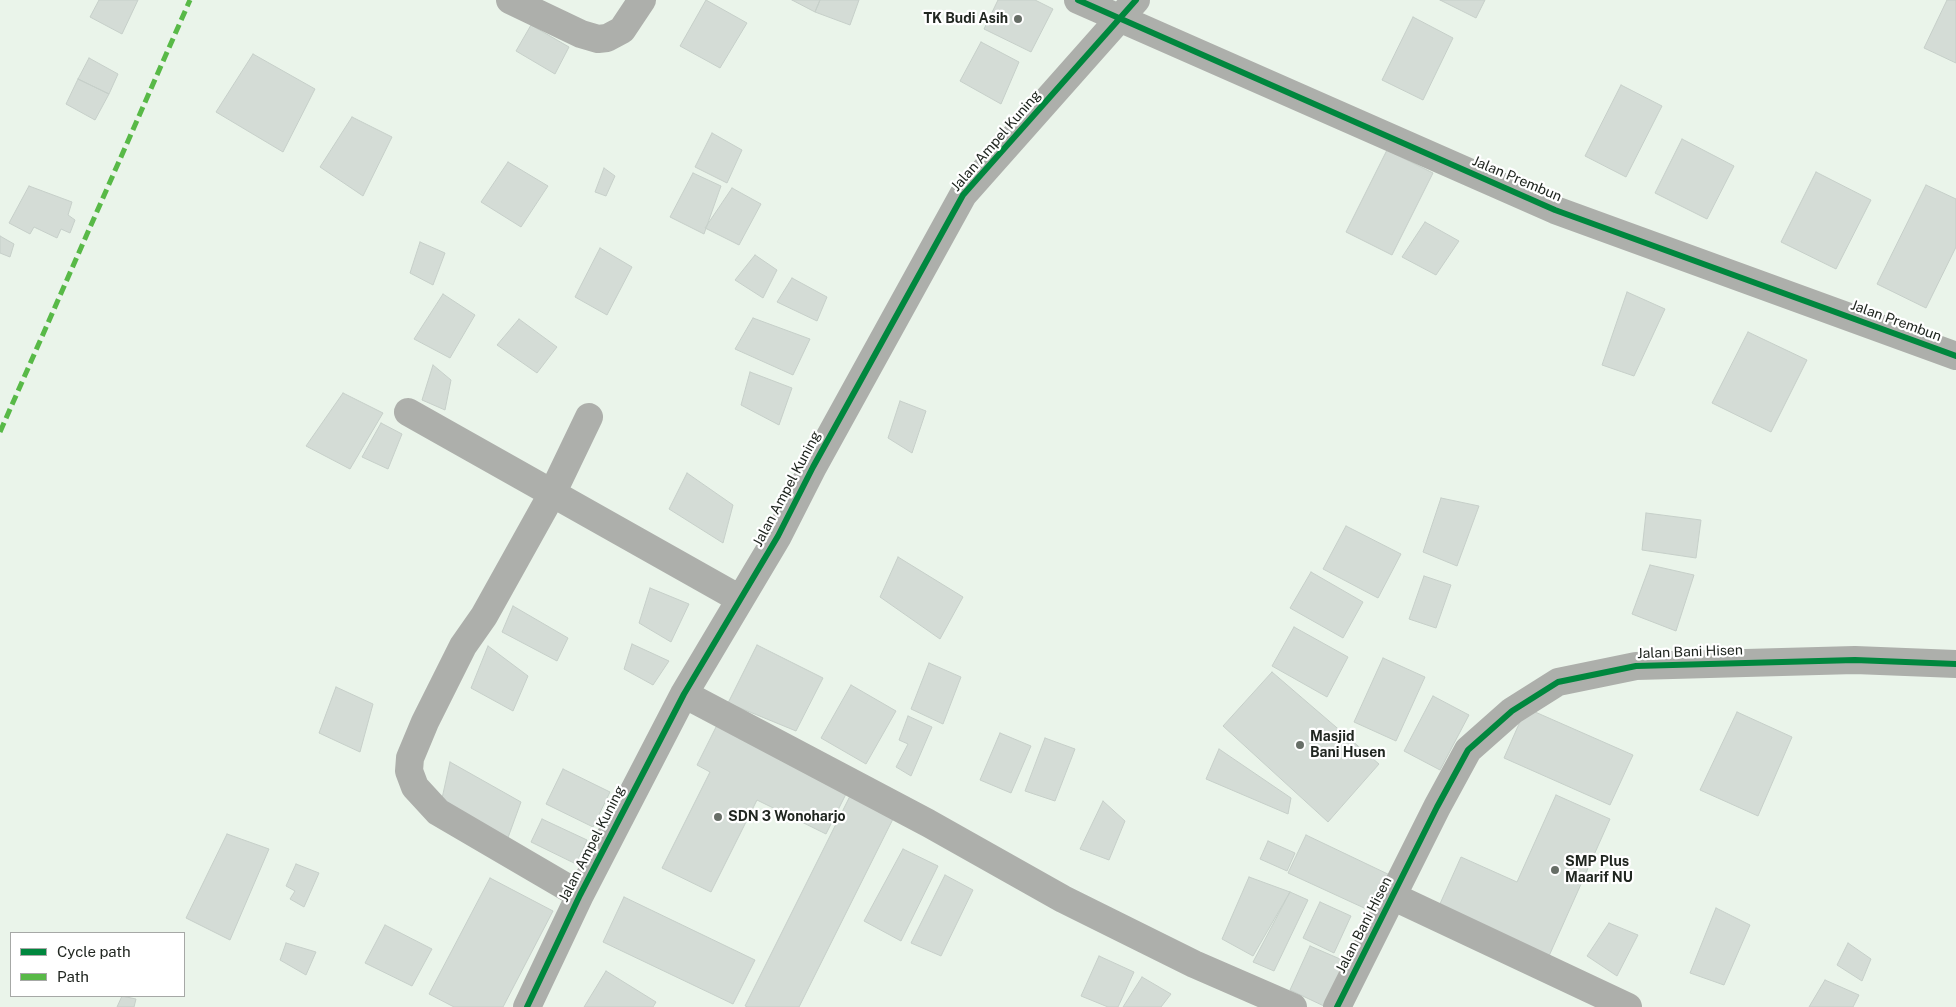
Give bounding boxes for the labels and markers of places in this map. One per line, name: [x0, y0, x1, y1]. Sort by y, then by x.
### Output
place label: TK Budi Asih: [923, 11, 1008, 27]
marker: TK Budi Asih: [1012, 13, 1024, 25]
place label: Masjid Bani Husen: [1310, 729, 1386, 762]
marker: Masjid Bani Husen: [1294, 739, 1306, 751]
place label: SDN 3 Wonoharjo: [728, 809, 846, 825]
marker: SDN 3 Wonoharjo: [712, 811, 724, 823]
place label: SMP Plus Maarif NU: [1565, 854, 1633, 886]
marker: SMP Plus Maarif NU: [1549, 864, 1561, 876]

